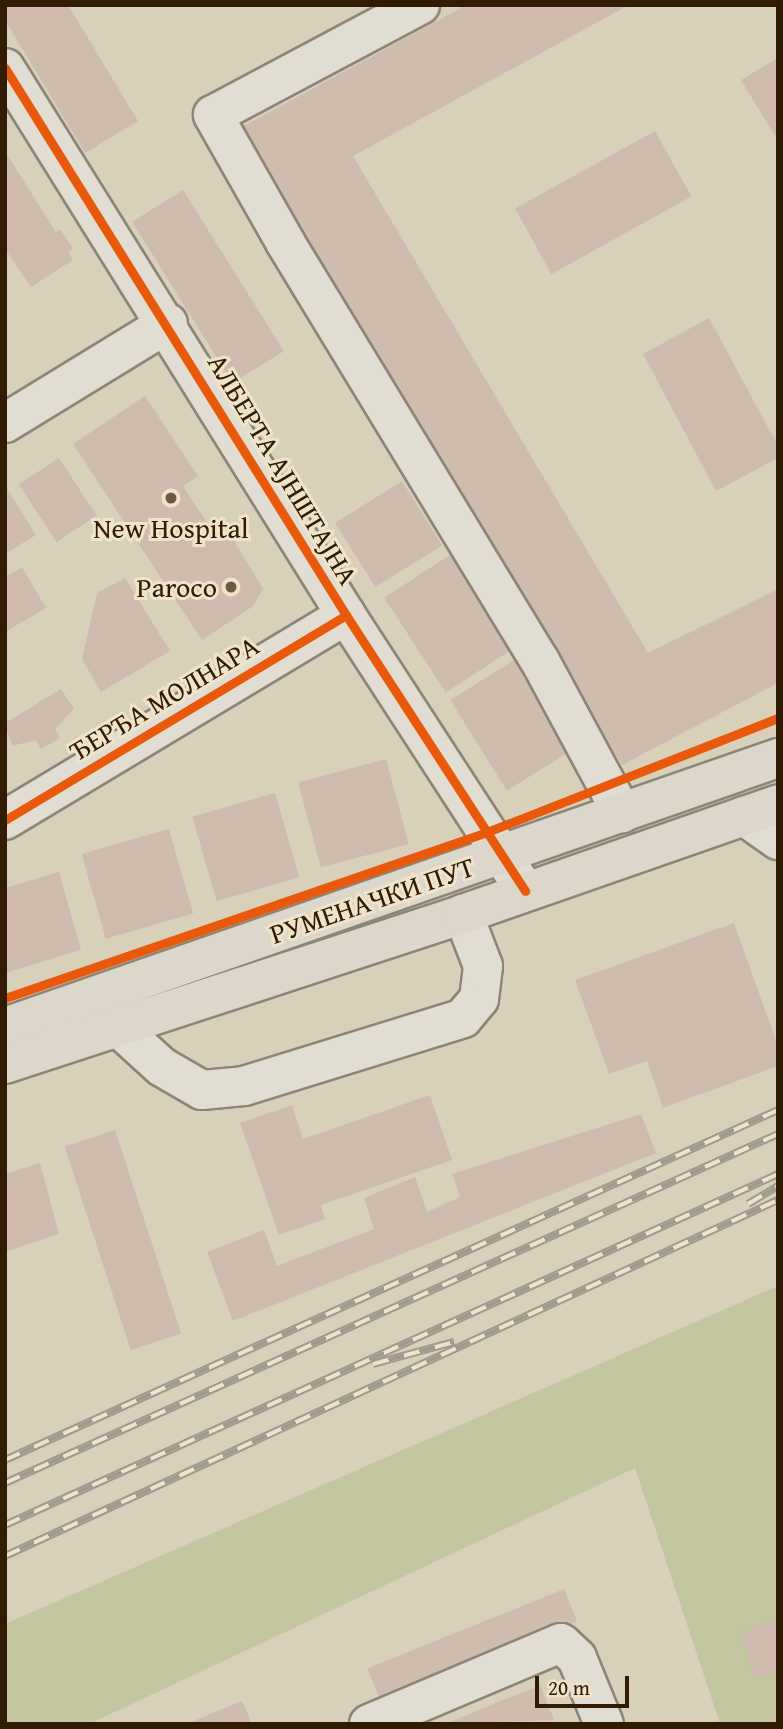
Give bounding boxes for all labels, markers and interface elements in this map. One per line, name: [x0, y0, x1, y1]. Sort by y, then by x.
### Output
street label: АЛБЕРТА АЈНШТАЈНА: [201, 347, 365, 591]
marker: New Hospital: [161, 488, 181, 508]
place label: New Hospital: [93, 511, 249, 545]
place label: Paroco: [137, 570, 217, 604]
marker: Paroco: [223, 579, 239, 595]
street label: ЂЕРЂА МОЛНАРА: [63, 628, 265, 768]
street label: РУМЕНАЧКИ ПУТ: [265, 849, 479, 951]
scale bar: [538, 1662, 632, 1706]
text: 20 m: [548, 1672, 590, 1703]

